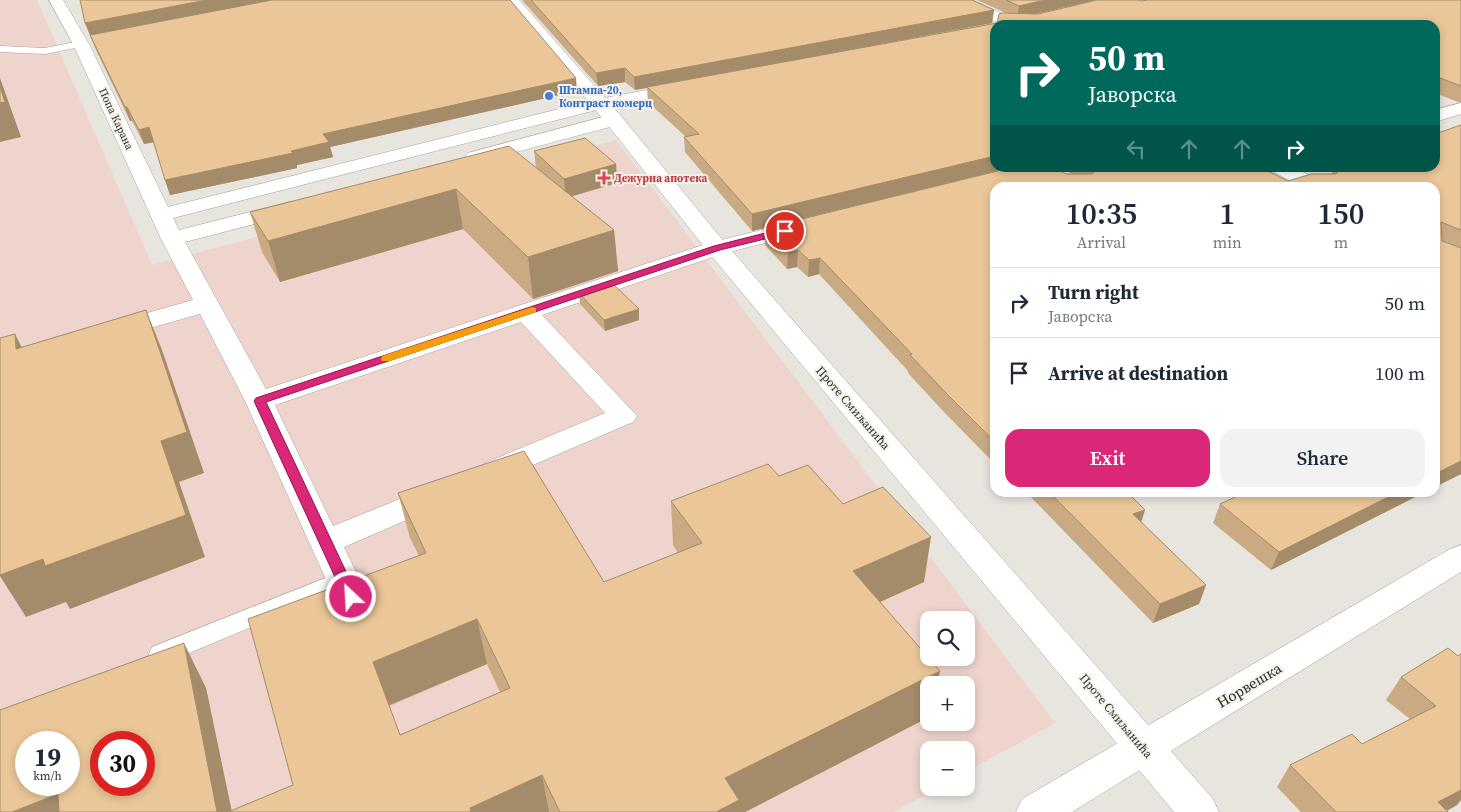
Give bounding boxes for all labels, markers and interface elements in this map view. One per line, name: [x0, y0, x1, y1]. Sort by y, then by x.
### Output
text: 50 m: [1088, 34, 1165, 82]
icon: right: [1005, 40, 1070, 105]
text: Јаворска: [1088, 79, 1177, 109]
place label: Штампа-20, Контраст комерц: [559, 83, 652, 111]
street label: Попа Карана: [95, 86, 137, 153]
marker: Штампа-20, Контраст комерц: [543, 90, 555, 102]
icon: left: [1122, 135, 1150, 163]
icon: ahead: [1175, 135, 1203, 163]
icon: ahead: [1228, 135, 1256, 163]
icon: right: [1281, 135, 1309, 163]
place label: Дежурна апотека: [614, 171, 708, 186]
marker: Дежурна апотека: [598, 172, 610, 184]
text: 10:35: [1066, 193, 1137, 234]
text: 1: [1219, 193, 1235, 234]
text: 150: [1317, 193, 1364, 234]
pin: [764, 210, 806, 252]
icon: arrive: [771, 217, 799, 245]
text: Arrival: [1077, 231, 1126, 253]
text: min: [1213, 231, 1242, 253]
text: m: [1334, 231, 1348, 253]
text: Turn right: [1048, 279, 1139, 305]
icon: right: [1005, 289, 1033, 317]
text: 50 m: [1384, 290, 1425, 316]
text: Јаворска: [1048, 305, 1112, 327]
icon: arrive: [1005, 359, 1033, 387]
text: Arrive at destination: [1048, 360, 1228, 386]
text: 100 m: [1375, 360, 1425, 386]
street label: Проте Смиљанића: [812, 363, 894, 454]
button: Exit: [1005, 429, 1210, 487]
button: Share: [1220, 429, 1425, 487]
position arrow: [324, 570, 376, 622]
map controls: [920, 611, 975, 796]
button: search: [920, 611, 975, 666]
street label: Норвешка: [1213, 657, 1286, 713]
street label: Проте Смиљанића: [1076, 670, 1157, 762]
button: +: [920, 676, 975, 731]
speed limit sign: 30: [90, 731, 155, 796]
text: 19: [34, 740, 61, 774]
button: −: [920, 741, 975, 796]
text: km/h: [33, 768, 62, 784]

